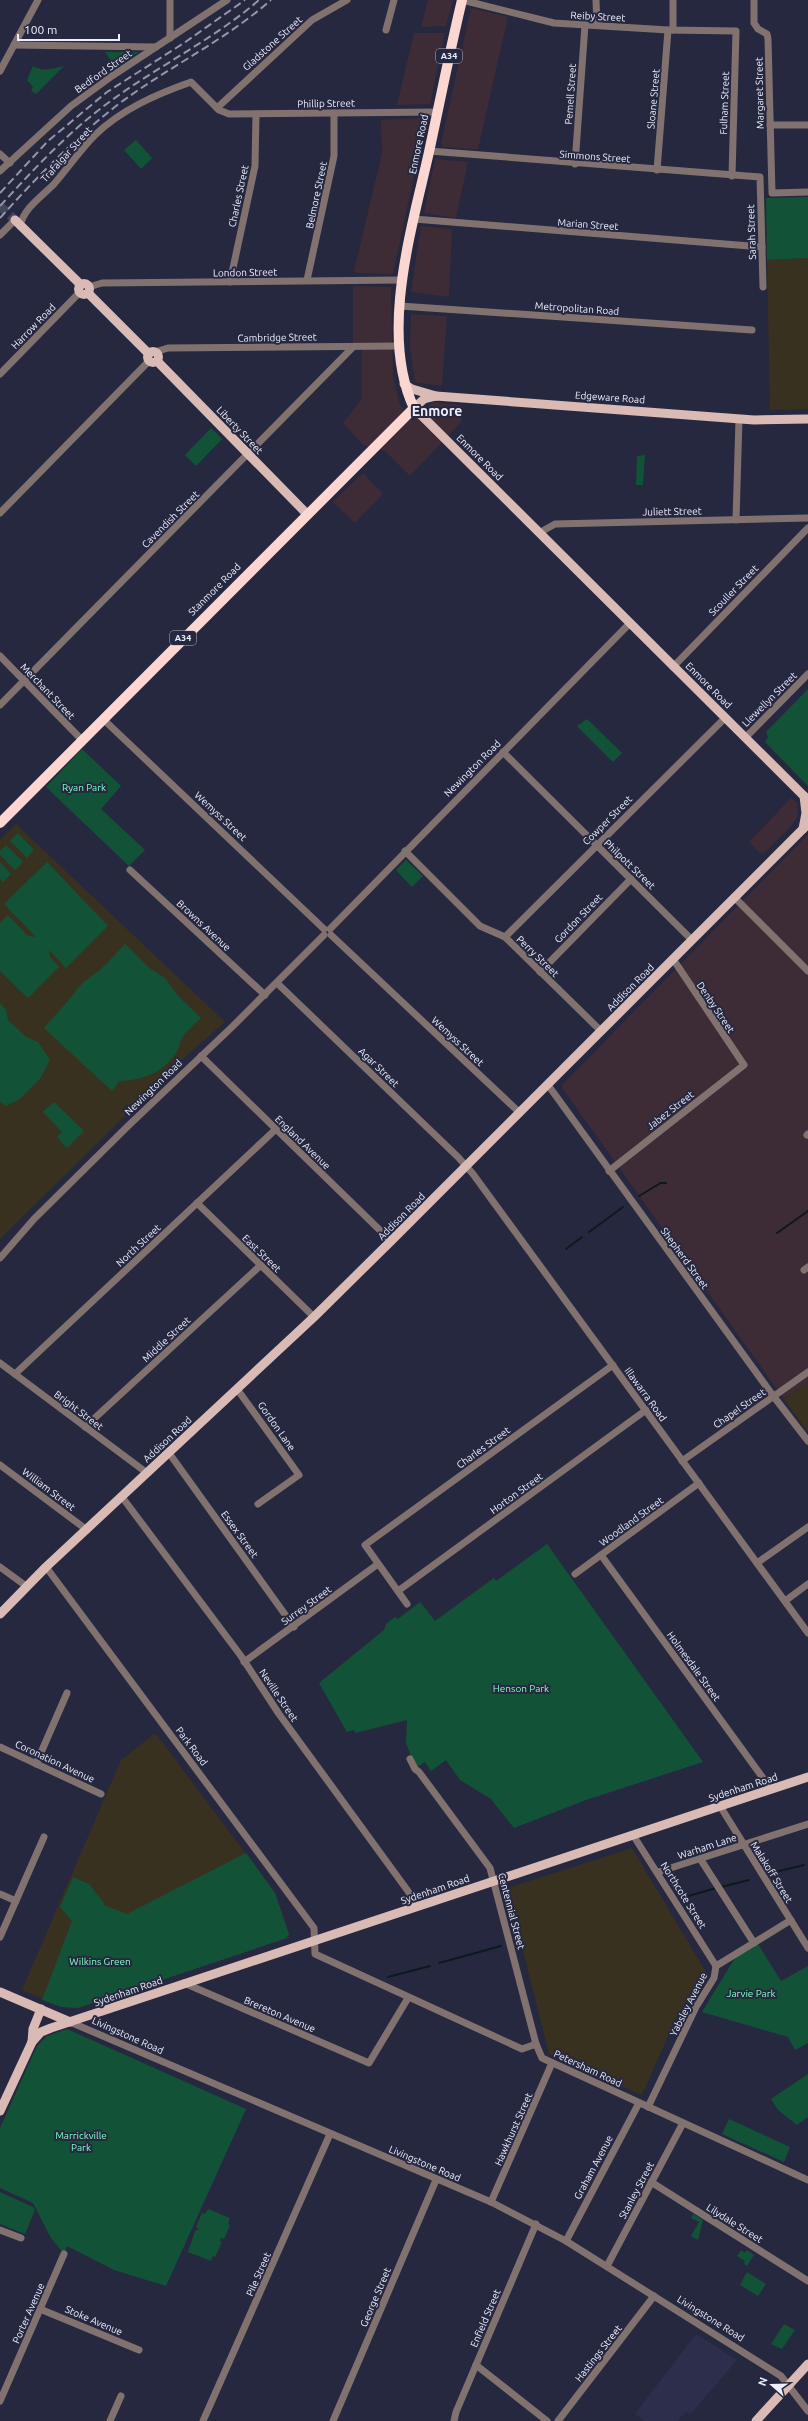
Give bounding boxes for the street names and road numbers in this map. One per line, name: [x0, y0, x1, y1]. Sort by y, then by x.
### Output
street label: Reiby Street: [570, 10, 626, 23]
street label: Gladstone Street: [240, 14, 304, 73]
street label: Bedford Street: [73, 48, 134, 95]
road number: A34: [436, 49, 462, 63]
street label: Margaret Street: [753, 57, 766, 129]
street label: Pemell Street: [563, 63, 578, 125]
street label: Sloane Street: [645, 68, 662, 130]
street label: Fulham Street: [718, 71, 731, 135]
street label: Phillip Street: [297, 97, 355, 110]
street label: Enmore Road: [407, 113, 430, 175]
street label: Trafalgar Street: [39, 124, 94, 184]
street label: Simmons Street: [559, 149, 631, 164]
street label: Belmore Street: [304, 160, 329, 230]
street label: Charles Street: [227, 164, 250, 228]
street label: Sarah Street: [745, 204, 758, 260]
street label: Marian Street: [557, 217, 619, 232]
street label: London Street: [213, 266, 277, 279]
street label: Metropolitan Road: [534, 300, 620, 317]
street label: Harrow Road: [9, 301, 58, 351]
street label: Cambridge Street: [237, 331, 317, 344]
street label: Edgeware Road: [575, 390, 645, 405]
street label: Liberty Street: [214, 404, 265, 456]
street label: Enmore Road: [454, 432, 505, 483]
street label: Cavendish Street: [140, 489, 201, 550]
street label: Juliett Street: [642, 505, 702, 518]
street label: Stanmore Road: [186, 561, 243, 618]
street label: Scouller Street: [706, 563, 760, 618]
road number: A34: [170, 631, 196, 645]
street label: Enmore Road: [683, 660, 734, 711]
street label: Merchant Street: [18, 661, 77, 722]
street label: Llewellyn Street: [740, 670, 799, 729]
street label: Newington Road: [442, 738, 503, 799]
street label: Wemyss Street: [192, 790, 249, 843]
street label: Cowper Street: [580, 793, 634, 847]
street label: Philpott Street: [602, 837, 657, 891]
street label: Gordon Street: [552, 892, 605, 945]
street label: Browns Avenue: [174, 898, 233, 953]
street label: Perry Street: [514, 934, 561, 979]
street label: Addison Road: [605, 961, 656, 1013]
street label: Denby Street: [694, 980, 737, 1035]
street label: Wemyss Street: [429, 1015, 486, 1068]
street label: Agar Street: [356, 1046, 401, 1089]
street label: Newington Road: [123, 1057, 184, 1117]
street label: Jabez Street: [645, 1089, 696, 1132]
street label: England Avenue: [273, 1113, 333, 1171]
street label: Addison Road: [376, 1190, 427, 1242]
street label: North Street: [114, 1222, 163, 1269]
street label: Shepherd Street: [659, 1225, 711, 1291]
street label: East Street: [240, 1232, 283, 1274]
street label: Middle Street: [140, 1314, 193, 1364]
street label: Illawarra Road: [622, 1365, 669, 1423]
street label: Chapel Street: [711, 1386, 768, 1430]
street label: Bright Street: [52, 1389, 105, 1432]
street label: Gordon Lane: [256, 1400, 298, 1453]
street label: Addison Road: [141, 1414, 194, 1464]
street label: Charles Street: [454, 1424, 512, 1471]
street label: William Street: [20, 1466, 77, 1513]
street label: Horton Street: [488, 1471, 545, 1516]
street label: Woodland Street: [597, 1495, 665, 1548]
street label: Essex Street: [219, 1509, 260, 1560]
street label: Surrey Street: [279, 1584, 333, 1627]
street label: Holmesdale Street: [665, 1629, 723, 1703]
street label: Neville Street: [257, 1667, 300, 1724]
street label: Park Road: [174, 1725, 210, 1768]
street label: Coronation Avenue: [13, 1738, 96, 1785]
street label: Sydenham Road: [707, 1771, 779, 1804]
street label: Warham Lane: [676, 1832, 738, 1861]
street label: Malakoff Street: [748, 1840, 795, 1905]
street label: Northcote Street: [659, 1860, 709, 1931]
street label: Centennial Street: [496, 1872, 527, 1951]
street label: Sydenham Road: [399, 1873, 471, 1906]
street label: Yabsley Avenue: [668, 1971, 709, 2038]
street label: Sydenham Road: [92, 1975, 164, 2008]
street label: Brereton Avenue: [242, 1994, 317, 2034]
street label: Livingstone Road: [90, 2015, 165, 2056]
street label: Petersham Road: [552, 2048, 624, 2089]
street label: Hawkhurst Street: [492, 2091, 534, 2167]
street label: Graham Avenue: [572, 2133, 615, 2201]
street label: Livingstone Road: [387, 2143, 462, 2184]
street label: Stanley Street: [617, 2160, 656, 2221]
street label: Lilydale Street: [705, 2202, 765, 2245]
street label: Pile Street: [244, 2251, 273, 2298]
street label: George Street: [358, 2266, 393, 2328]
street label: Porter Avenue: [10, 2281, 47, 2345]
street label: Enfield Street: [468, 2288, 503, 2349]
street label: Livingstone Road: [675, 2293, 746, 2344]
street label: Stoke Avenue: [63, 2303, 124, 2338]
street label: Hastings Street: [573, 2323, 624, 2384]

